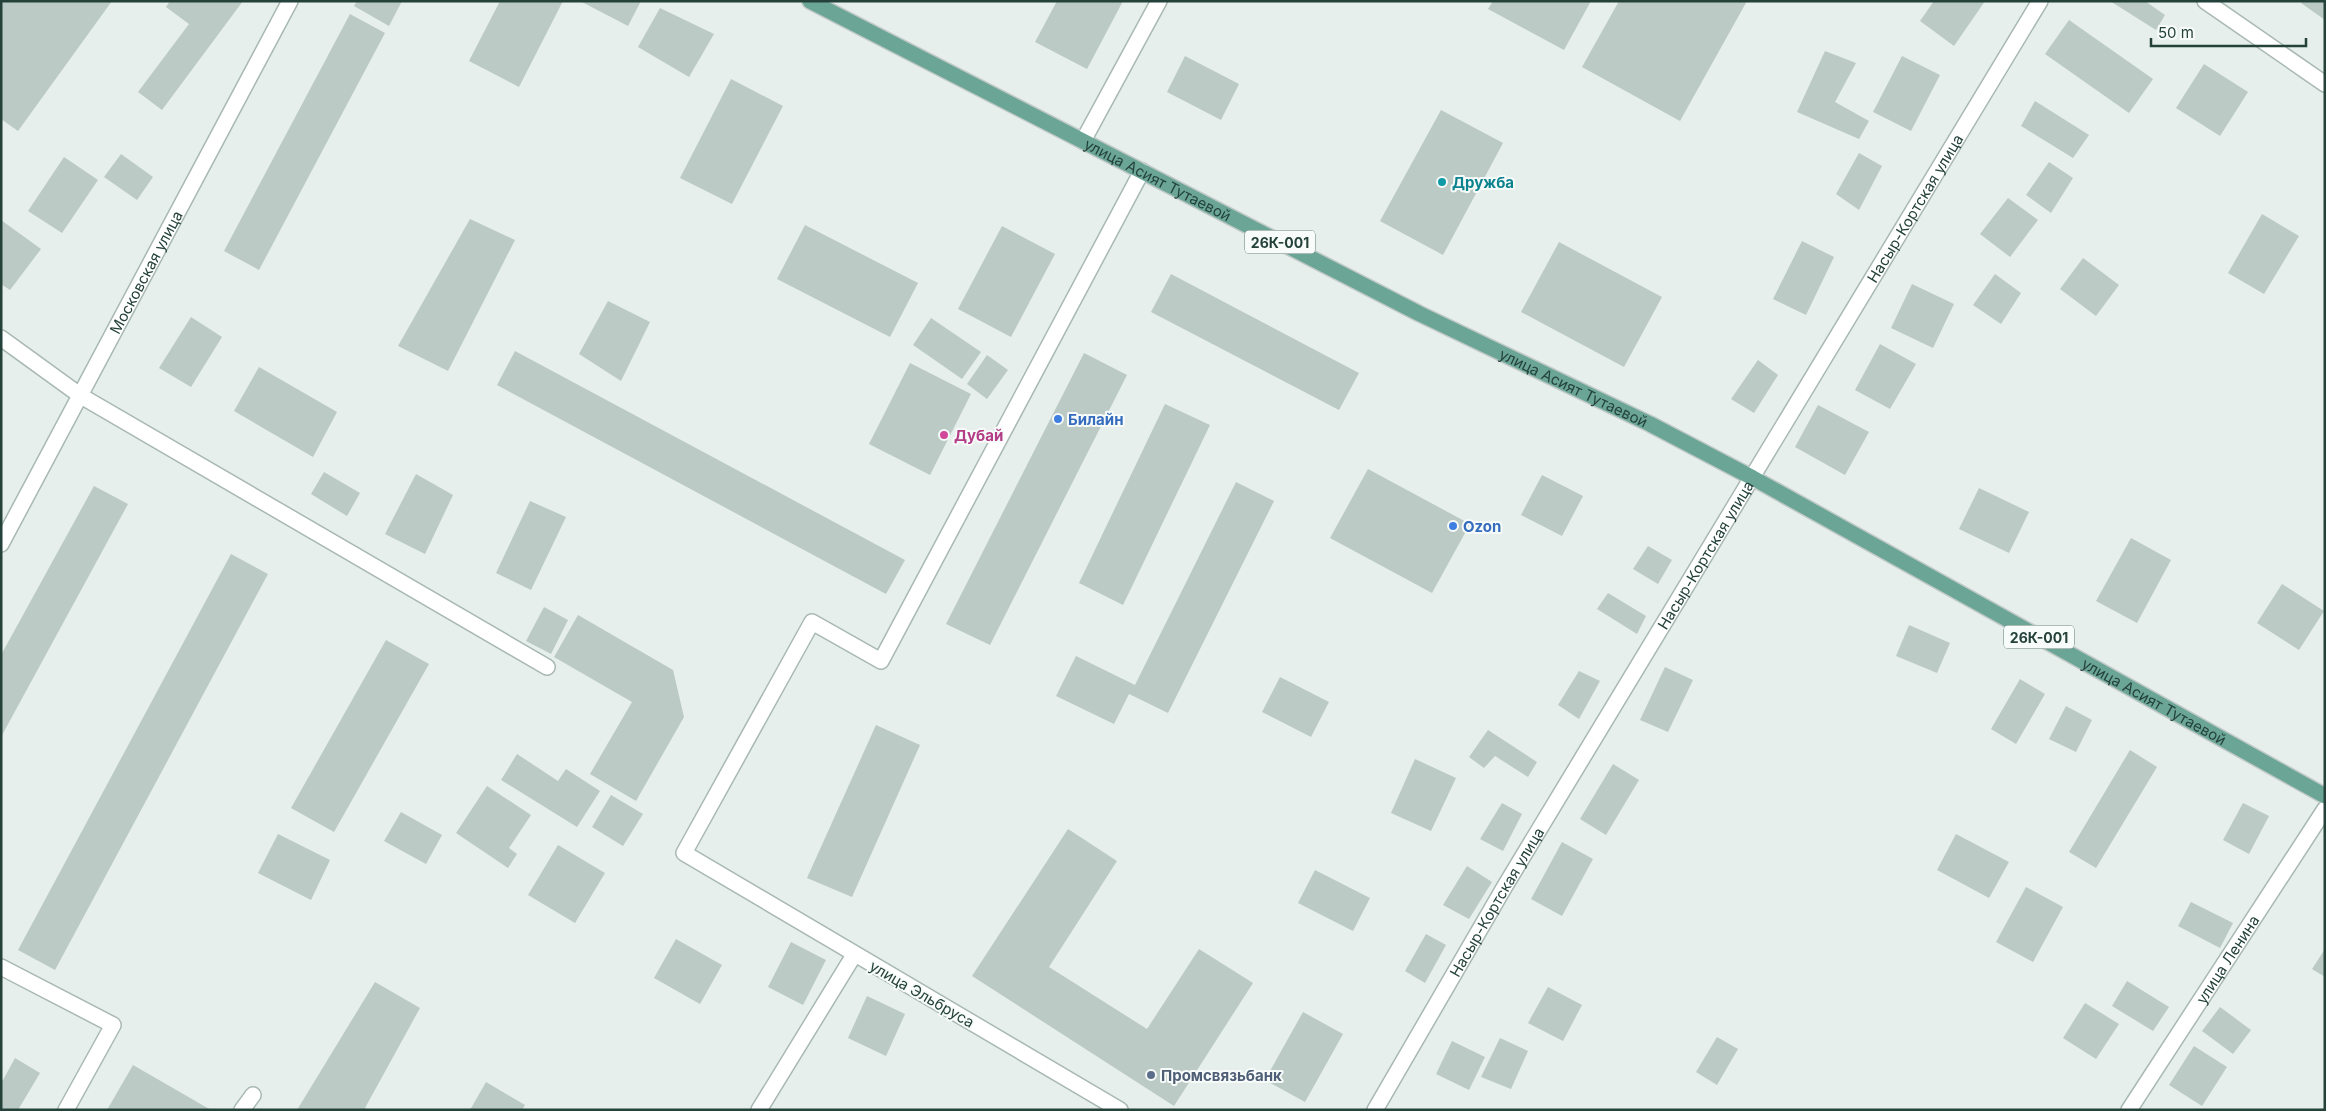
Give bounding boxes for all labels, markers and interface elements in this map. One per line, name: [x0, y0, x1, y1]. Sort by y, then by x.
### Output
scale bar: [2151, 15, 2306, 47]
text: 50 m: [2158, 23, 2194, 42]
street label: Насыр-Кортская улица: [1863, 131, 1967, 286]
street label: улица Асият Тутаевой: [1081, 134, 1234, 225]
place label: Дружба: [1452, 173, 1514, 192]
marker: Дружба: [1436, 176, 1448, 188]
street label: Московская улица: [105, 207, 186, 337]
road number: 26К-001: [1245, 230, 1315, 253]
street label: улица Асият Тутаевой: [1496, 344, 1651, 431]
place label: Билайн: [1068, 410, 1124, 429]
marker: Билайн: [1052, 413, 1064, 425]
place label: Дубай: [954, 426, 1003, 445]
marker: Дубай: [938, 429, 950, 441]
street label: Насыр-Кортская улица: [1653, 477, 1757, 633]
place label: Ozon: [1463, 517, 1501, 536]
marker: Ozon: [1447, 520, 1459, 532]
road number: 26К-001: [2004, 626, 2074, 649]
street label: улица Асият Тутаевой: [2079, 653, 2230, 749]
street label: Насыр-Кортская улица: [1445, 824, 1548, 980]
street label: улица Ленина: [2191, 911, 2263, 1007]
street label: улица Эльбруса: [866, 956, 978, 1032]
place label: Промсвязьбанк: [1161, 1066, 1282, 1085]
marker: Промсвязьбанк: [1145, 1069, 1157, 1081]

